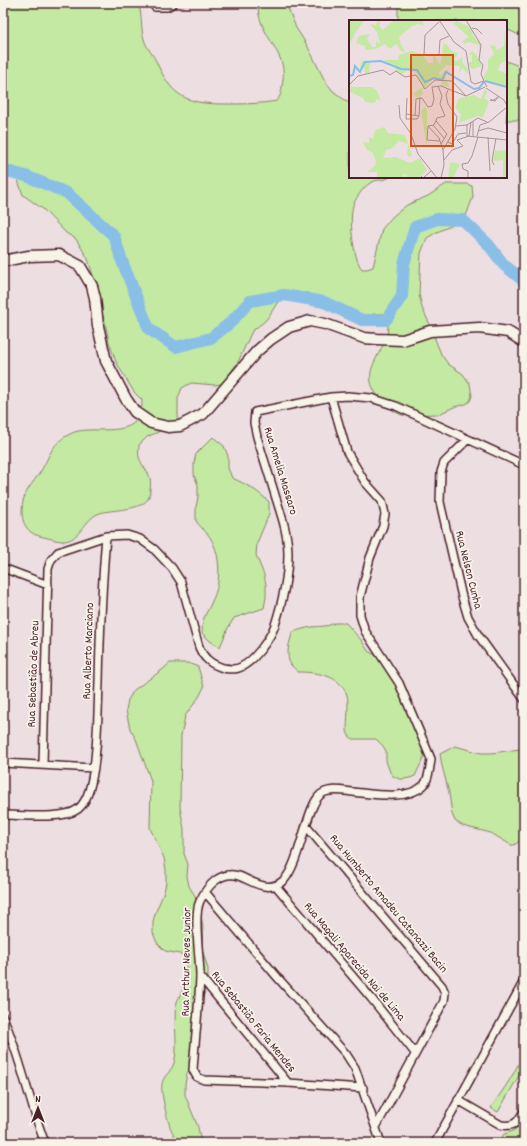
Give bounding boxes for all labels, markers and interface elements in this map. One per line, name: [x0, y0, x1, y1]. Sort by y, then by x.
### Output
inset map: [349, 20, 507, 178]
street label: Rua Amelia Massaro: [259, 425, 301, 517]
street label: Rua Nelson Cunha: [450, 529, 486, 611]
street label: Rua Alberto Marciano: [79, 602, 99, 700]
street label: Rua Sebastião de Abreu: [24, 620, 44, 728]
street label: Rua Humberto Amadeu Catanazzi Bacin: [325, 831, 451, 977]
street label: Rua Magali Aparecida Nai de Lima: [299, 899, 409, 1025]
street label: Rua Arthur Neves Junior: [178, 907, 196, 1017]
street label: Rua Sebastião Faria Mendes: [207, 968, 299, 1076]
north arrow: [18, 1088, 58, 1128]
text: N: [35, 1092, 41, 1108]

